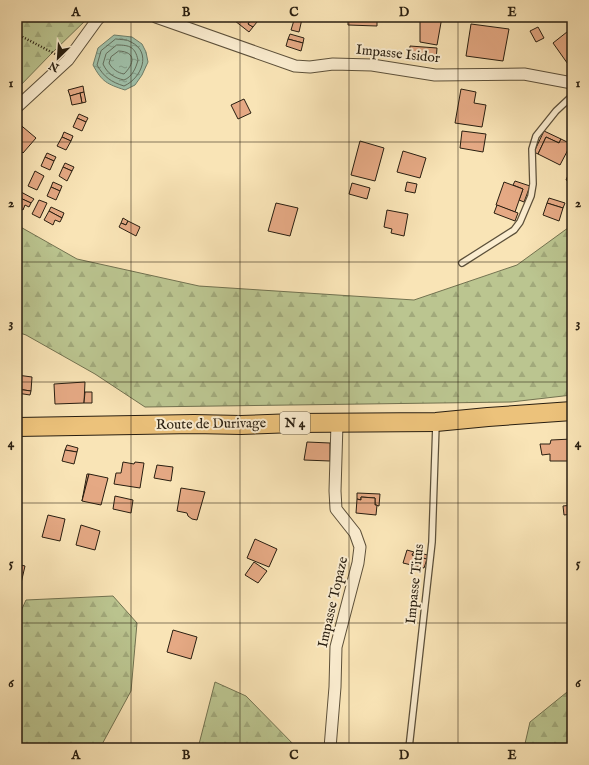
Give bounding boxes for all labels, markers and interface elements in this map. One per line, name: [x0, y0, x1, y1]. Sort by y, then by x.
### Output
text: A: [71, 4, 82, 21]
text: B: [182, 4, 191, 21]
text: C: [289, 4, 299, 21]
text: D: [399, 4, 410, 21]
text: E: [507, 4, 517, 21]
north arrow: [38, 38, 78, 78]
street label: Impasse Isidor: [355, 41, 441, 67]
text: N: [46, 58, 62, 75]
text: 1: [9, 75, 14, 92]
text: 1: [576, 75, 581, 92]
text: 2: [8, 195, 14, 212]
text: 2: [575, 195, 581, 212]
text: 3: [9, 315, 14, 332]
text: 3: [576, 315, 581, 332]
road number: N 4: [280, 412, 310, 434]
street label: Route de Durivage: [156, 414, 267, 434]
text: 4: [8, 435, 15, 452]
text: 4: [575, 435, 582, 452]
street label: Impasse Titus: [402, 543, 428, 625]
street label: Impasse Topaze: [314, 554, 352, 649]
text: 5: [9, 555, 14, 572]
text: 5: [576, 555, 581, 572]
text: 6: [8, 675, 14, 692]
text: 6: [575, 675, 581, 692]
text: A: [71, 747, 82, 764]
text: B: [182, 747, 191, 764]
text: C: [289, 747, 299, 764]
text: D: [399, 747, 410, 764]
text: E: [507, 747, 517, 764]

